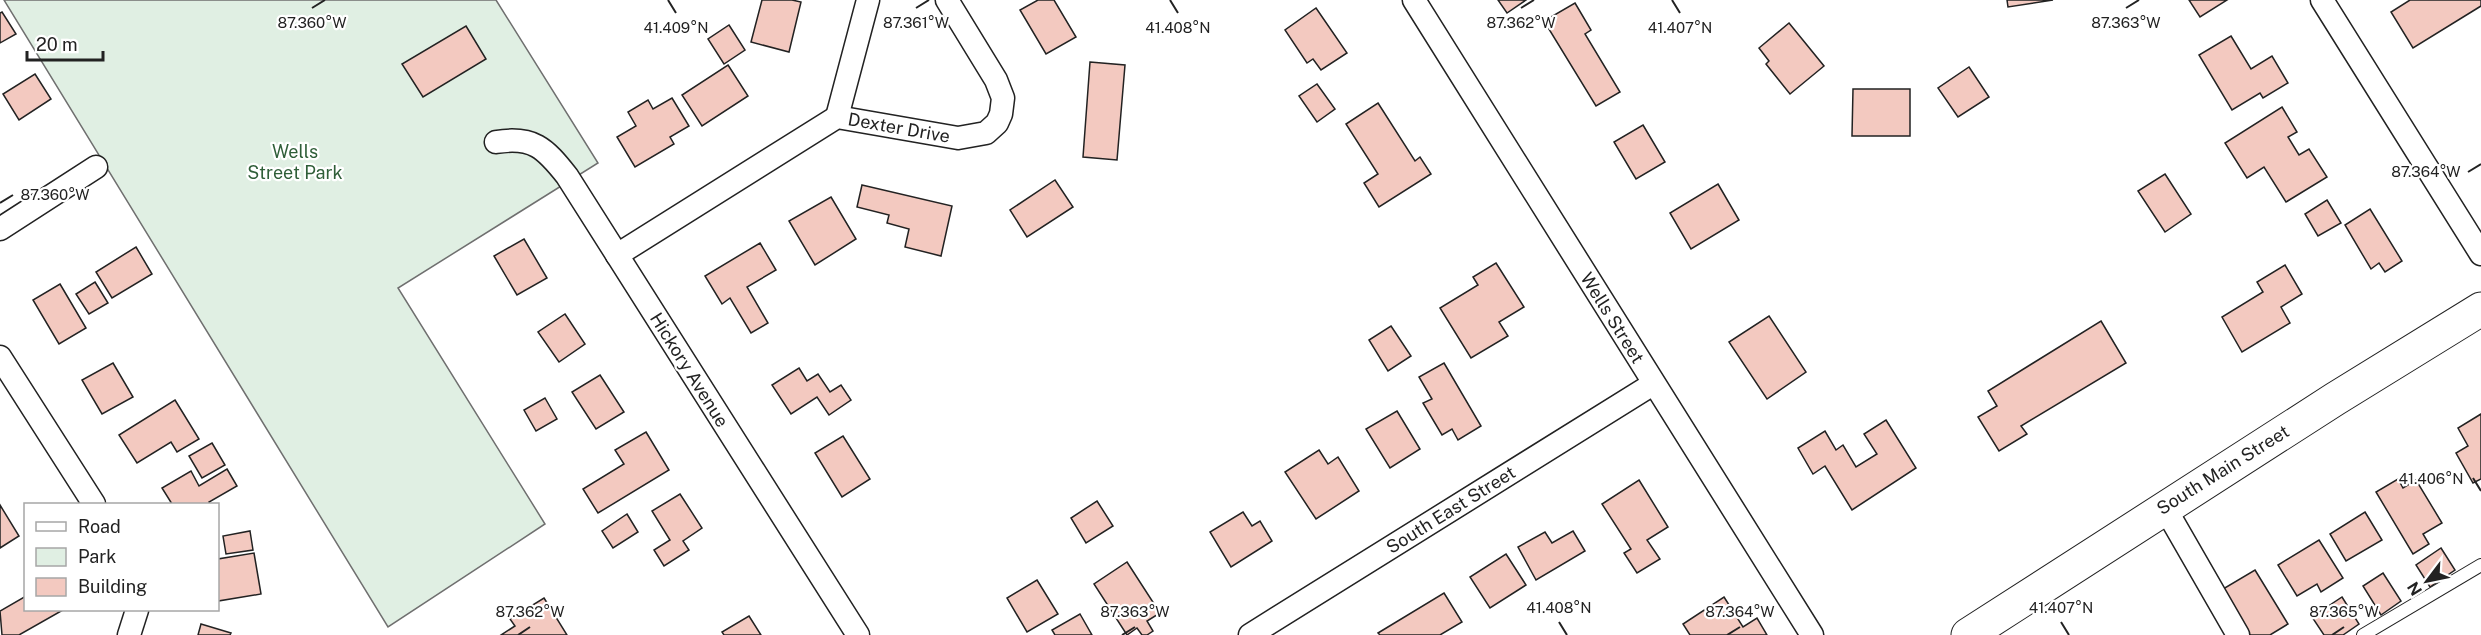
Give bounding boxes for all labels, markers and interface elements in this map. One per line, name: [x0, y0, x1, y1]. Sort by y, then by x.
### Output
text: 87.360°W: [277, 14, 347, 31]
text: 87.361°W: [883, 14, 949, 31]
text: 87.362°W: [1487, 14, 1555, 31]
text: 87.363°W: [2091, 14, 2161, 31]
text: 41.409°N: [644, 19, 708, 36]
text: 41.408°N: [1145, 19, 1211, 36]
text: 41.407°N: [1648, 19, 1712, 36]
scale bar: [27, 24, 104, 62]
text: 20 m: [36, 34, 78, 55]
street label: Dexter Drive: [846, 108, 952, 147]
park label: Wells Street Park: [247, 141, 343, 183]
text: 87.364°W: [2391, 163, 2461, 180]
text: 87.360°W: [20, 186, 90, 203]
street label: Wells Street: [1576, 269, 1649, 367]
street label: Hickory Avenue: [646, 309, 733, 431]
street label: South Main Street: [2153, 420, 2293, 519]
street label: South East Street: [1382, 461, 1519, 558]
text: 41.406°N: [2399, 470, 2463, 487]
legend: [24, 503, 219, 611]
text: Road: [78, 516, 121, 537]
text: Park: [78, 546, 116, 567]
north arrow: [2397, 551, 2457, 611]
text: Building: [78, 576, 147, 597]
text: N: [2403, 578, 2426, 599]
text: 41.408°N: [1526, 599, 1592, 616]
text: 41.407°N: [2029, 599, 2093, 616]
text: 87.362°W: [496, 603, 564, 620]
text: 87.363°W: [1100, 603, 1170, 620]
text: 87.364°W: [1705, 603, 1775, 620]
text: 87.365°W: [2309, 603, 2379, 620]

